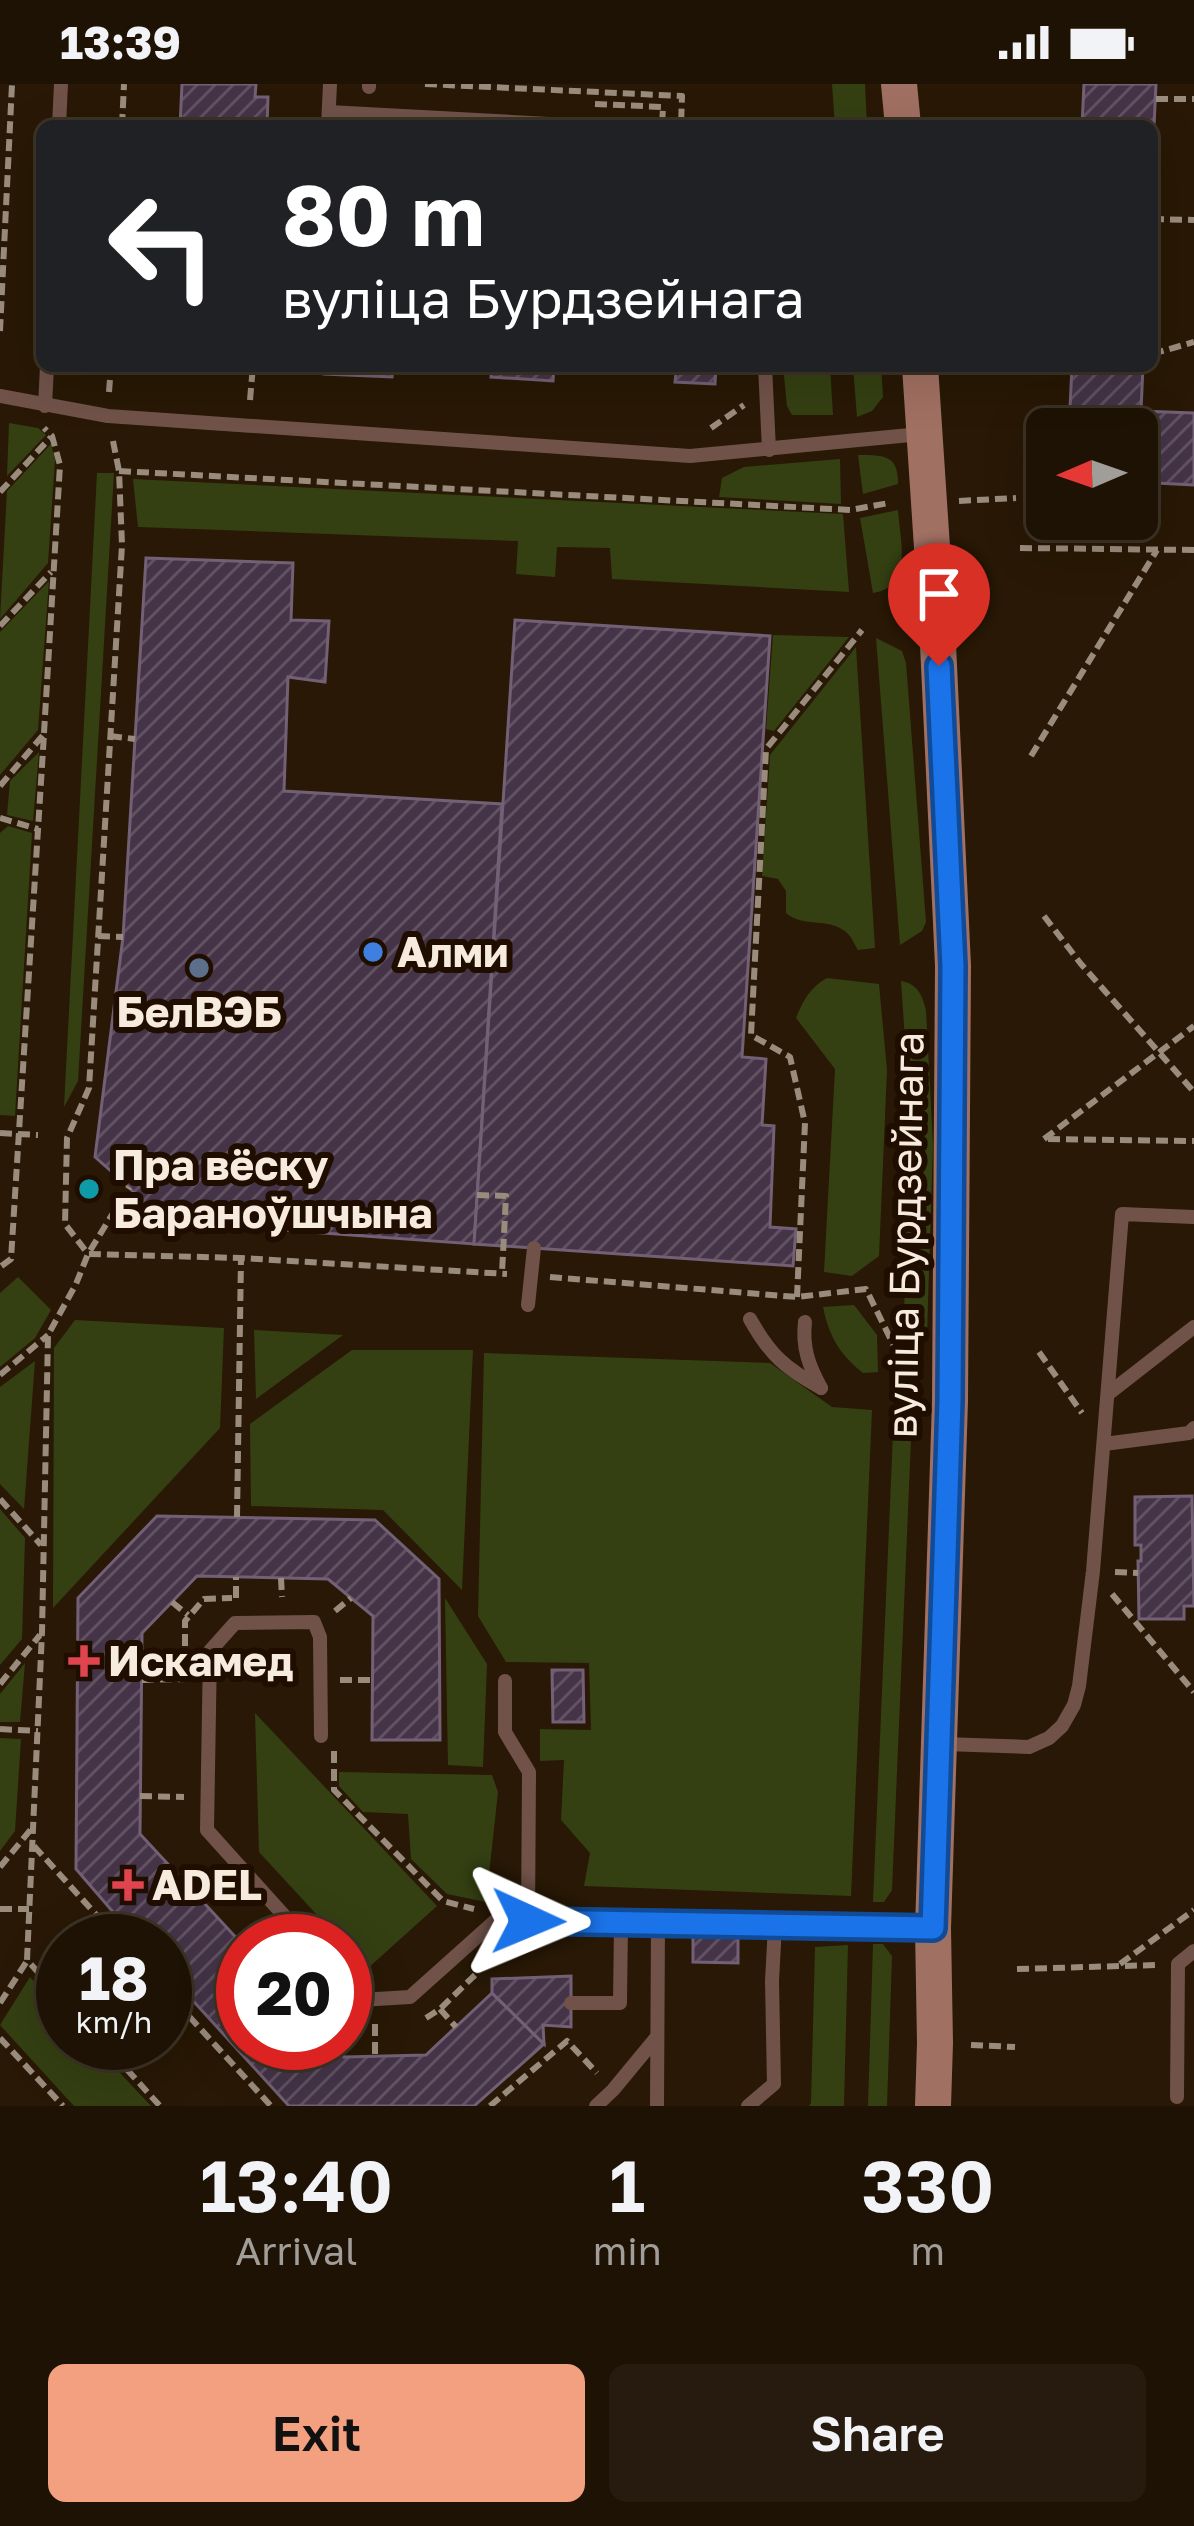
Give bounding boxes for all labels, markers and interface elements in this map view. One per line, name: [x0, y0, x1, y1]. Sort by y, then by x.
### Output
text: 13:39: [60, 15, 181, 69]
text: 80 m: [282, 164, 485, 264]
icon: left: [84, 168, 240, 324]
text: вуліца Бурдзейнага: [282, 265, 805, 330]
north arrow: [1026, 408, 1158, 540]
map controls: [1026, 408, 1158, 540]
pin: [888, 543, 990, 666]
icon: arrive: [906, 561, 972, 627]
place label: Алми: [397, 926, 509, 976]
marker: Алми: [360, 939, 386, 965]
marker: БелВЭБ: [186, 955, 212, 981]
place label: БелВЭБ: [116, 986, 282, 1036]
street label: вуліца Бурдзейнага: [875, 1031, 933, 1439]
place label: Пра вёску Бараноўшчына: [113, 1139, 433, 1237]
marker: Пра вёску Бараноўшчына: [76, 1176, 102, 1202]
place label: Искамед: [108, 1635, 293, 1685]
marker: Искамед: [71, 1648, 97, 1674]
position arrow: [465, 1858, 591, 1984]
place label: ADEL: [152, 1859, 262, 1909]
marker: ADEL: [115, 1872, 141, 1898]
speed limit sign: 20: [216, 1914, 372, 2070]
text: 18: [79, 1941, 149, 2013]
text: km/h: [76, 2004, 152, 2040]
text: 13:40: [200, 2141, 393, 2228]
text: 1: [609, 2141, 645, 2228]
text: 330: [861, 2141, 994, 2228]
text: Arrival: [235, 2227, 357, 2274]
text: min: [593, 2227, 662, 2274]
text: m: [911, 2227, 945, 2274]
button: Exit: [48, 2364, 585, 2502]
button: Share: [609, 2364, 1146, 2502]

